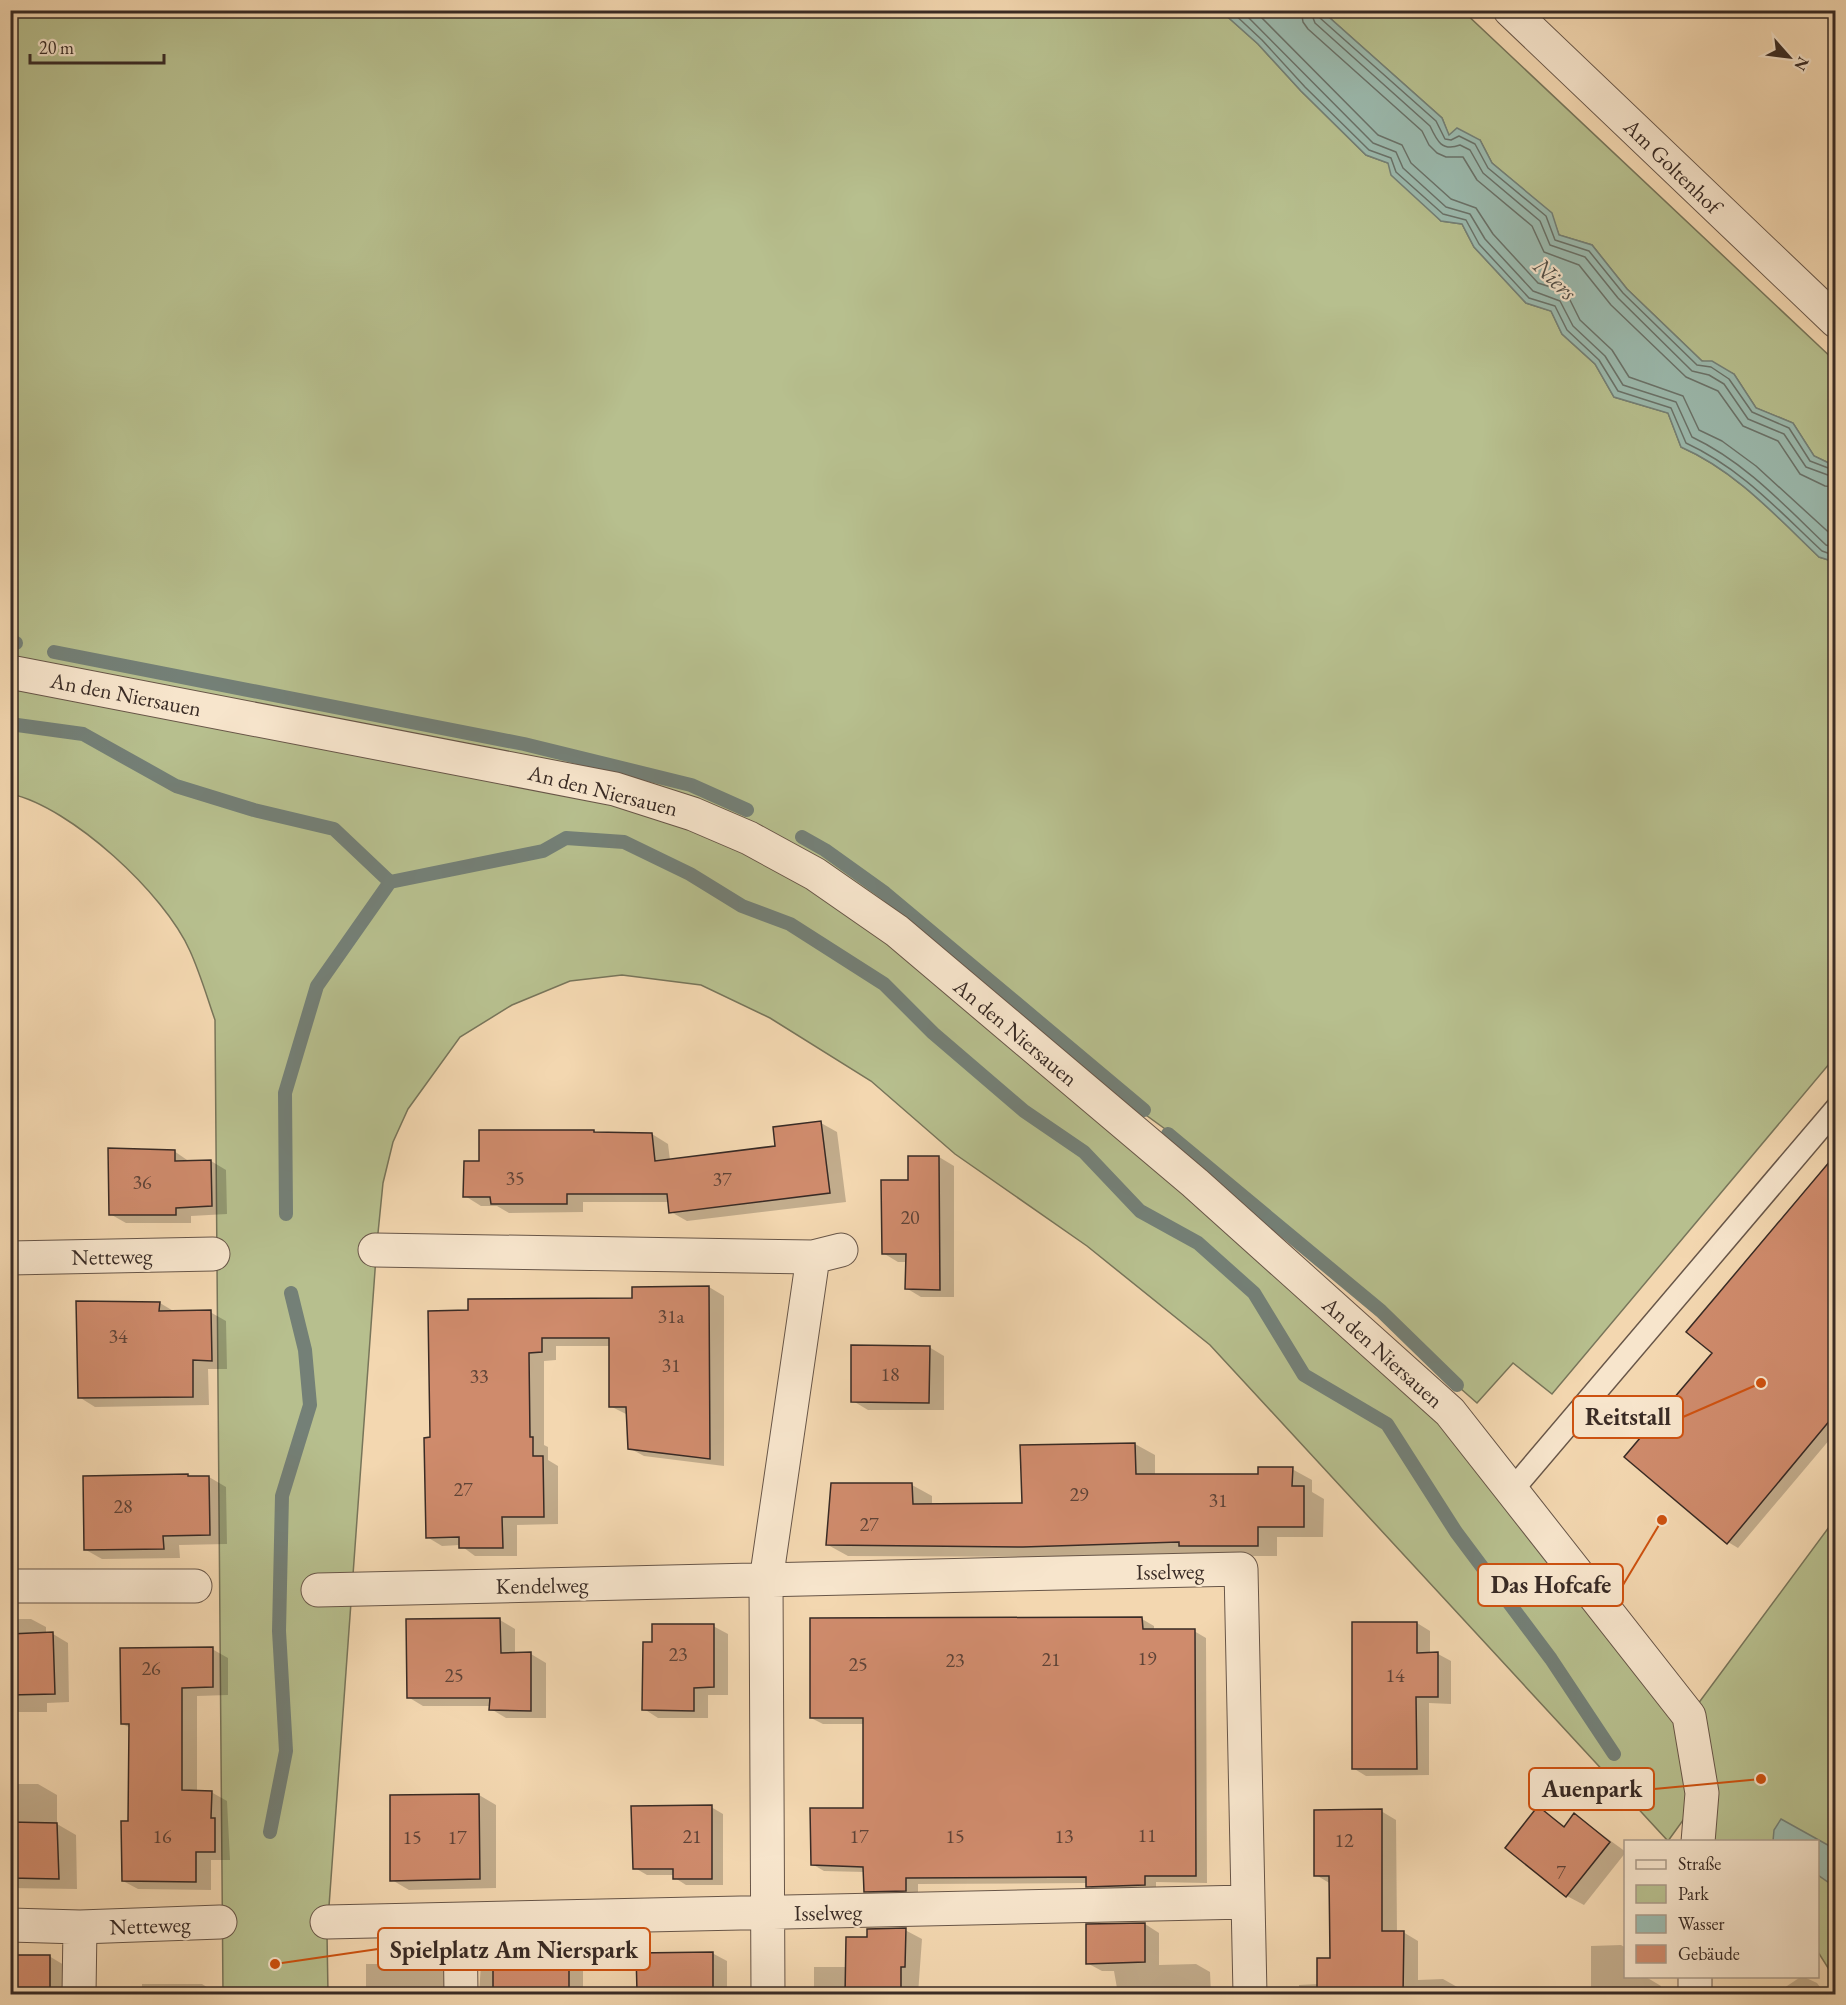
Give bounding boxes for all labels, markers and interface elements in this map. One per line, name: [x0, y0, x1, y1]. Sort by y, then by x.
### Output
scale bar: [30, 27, 164, 65]
north arrow: [1759, 27, 1819, 87]
text: 20 m: [39, 36, 74, 59]
text: N: [1789, 53, 1814, 74]
street label: Am Goltenhof: [1617, 112, 1730, 222]
water label: Niers: [1526, 250, 1584, 307]
street label: An den Niersauen: [47, 665, 204, 723]
street label: An den Niersauen: [524, 758, 681, 823]
street label: An den Niersauen: [947, 971, 1084, 1093]
house number: 35: [505, 1165, 525, 1191]
house number: 37: [712, 1166, 732, 1192]
house number: 36: [132, 1169, 152, 1195]
house number: 20: [900, 1204, 920, 1230]
street label: Netteweg: [71, 1241, 153, 1272]
street label: An den Niersauen: [1315, 1290, 1450, 1415]
house number: 31a: [657, 1303, 685, 1329]
house number: 34: [108, 1323, 128, 1349]
house number: 31: [661, 1352, 681, 1378]
house number: 18: [880, 1361, 900, 1387]
house number: 33: [469, 1363, 489, 1389]
callout: Reitstall: [1573, 1396, 1683, 1438]
text: Reitstall: [1585, 1401, 1671, 1432]
house number: 27: [453, 1476, 473, 1502]
house number: 29: [1069, 1481, 1089, 1507]
house number: 31: [1208, 1487, 1228, 1513]
house number: 28: [113, 1493, 133, 1519]
house number: 27: [859, 1511, 879, 1537]
street label: Isselweg: [1136, 1556, 1205, 1587]
callout: Das Hofcafe: [1478, 1564, 1623, 1606]
text: Das Hofcafe: [1491, 1569, 1611, 1600]
street label: Kendelweg: [495, 1570, 589, 1601]
house number: 23: [668, 1641, 688, 1667]
house number: 19: [1137, 1645, 1157, 1671]
house number: 21: [1041, 1646, 1061, 1672]
house number: 23: [945, 1647, 965, 1673]
house number: 25: [848, 1651, 868, 1677]
house number: 26: [141, 1655, 161, 1681]
house number: 25: [444, 1662, 464, 1688]
house number: 14: [1385, 1662, 1405, 1688]
callout: Auenpark: [1529, 1768, 1654, 1810]
text: Auenpark: [1541, 1773, 1643, 1804]
house number: 11: [1137, 1822, 1157, 1848]
house number: 16: [152, 1823, 172, 1849]
house number: 21: [682, 1823, 702, 1849]
house number: 17: [849, 1823, 869, 1849]
house number: 15: [945, 1823, 965, 1849]
house number: 13: [1054, 1823, 1074, 1849]
house number: 15: [402, 1824, 422, 1850]
house number: 17: [447, 1824, 467, 1850]
house number: 12: [1334, 1827, 1354, 1853]
legend: [1624, 1840, 1819, 1978]
text: Straße: [1678, 1852, 1721, 1875]
house number: 7: [1556, 1859, 1566, 1885]
text: Park: [1678, 1882, 1709, 1905]
street label: Isselweg: [794, 1897, 863, 1928]
street label: Netteweg: [109, 1910, 191, 1941]
text: Wasser: [1678, 1912, 1725, 1935]
callout: Spielplatz Am Nierspark: [378, 1928, 650, 1970]
text: Spielplatz Am Nierspark: [390, 1934, 639, 1965]
text: Gebäude: [1678, 1942, 1740, 1965]

